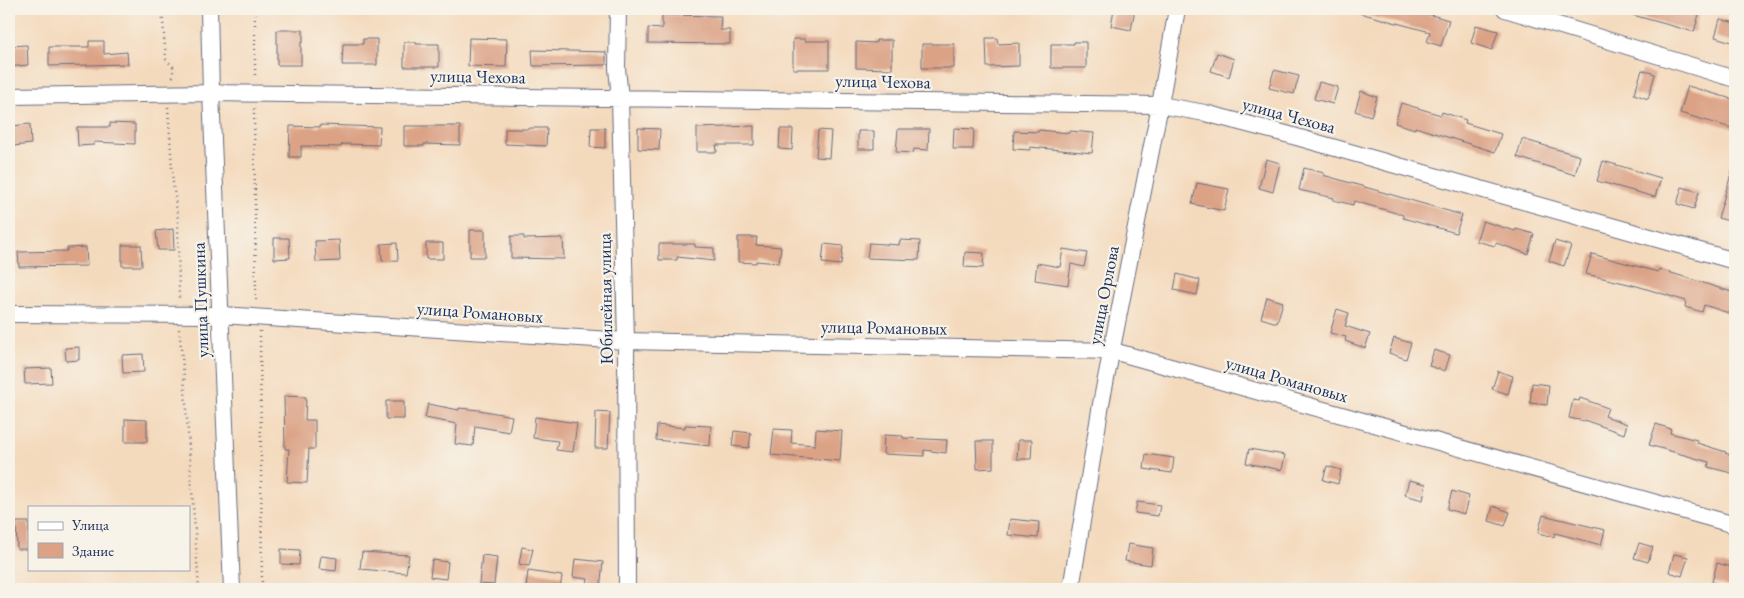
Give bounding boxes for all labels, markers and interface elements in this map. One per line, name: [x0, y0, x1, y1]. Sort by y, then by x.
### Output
street label: улица Чехова: [430, 64, 527, 88]
street label: улица Чехова: [835, 69, 932, 93]
street label: улица Чехова: [1240, 92, 1339, 139]
street label: Юбилейная улица: [592, 232, 618, 365]
street label: улица Пушкина: [186, 241, 214, 358]
street label: улица Орлова: [1082, 243, 1124, 347]
street label: улица Романовых: [416, 296, 544, 328]
street label: улица Романовых: [821, 314, 948, 340]
street label: улица Романовых: [1223, 351, 1351, 408]
legend: [28, 506, 190, 570]
text: Улица: [71, 515, 109, 534]
text: Здание: [72, 541, 114, 560]

